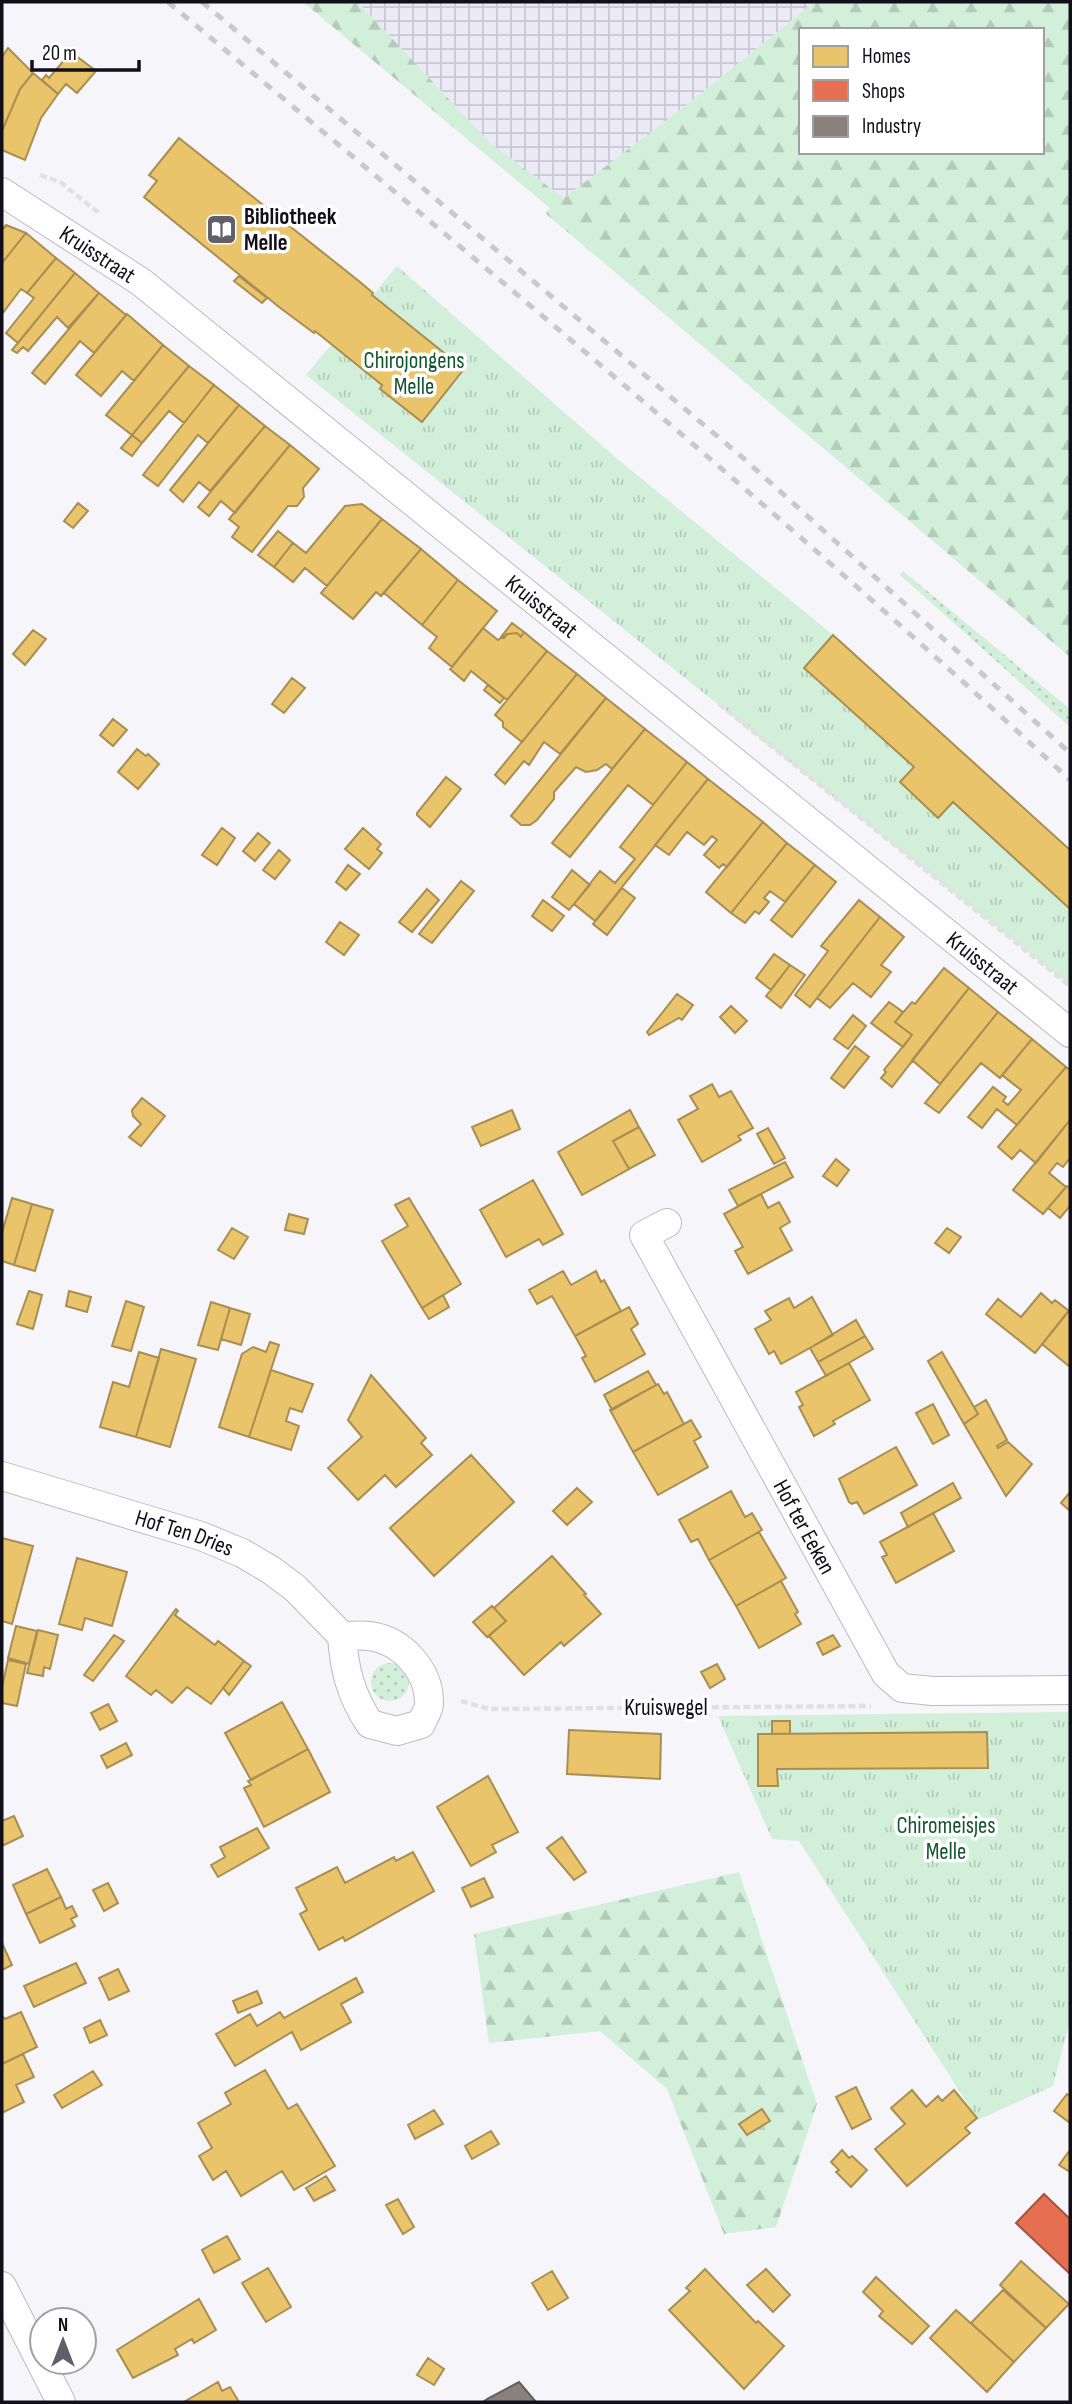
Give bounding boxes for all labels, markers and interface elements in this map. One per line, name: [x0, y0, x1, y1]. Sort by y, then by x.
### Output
scale bar: [32, 28, 138, 72]
legend: [799, 28, 1044, 154]
text: 20 m: [42, 41, 77, 66]
text: Homes: [862, 44, 911, 69]
text: Shops: [862, 79, 905, 104]
text: Industry: [862, 114, 921, 139]
place label: Bibliotheek Melle: [244, 203, 337, 257]
library icon: Bibliotheek Melle: [204, 212, 238, 246]
street label: Kruisstraat: [54, 220, 140, 290]
park label: Chirojongens Melle: [364, 347, 465, 401]
street label: Kruisstraat: [499, 569, 583, 644]
street label: Kruisstraat: [940, 926, 1024, 1001]
street label: Hof ter Eeken: [767, 1475, 841, 1579]
street label: Hof Ten Dries: [132, 1504, 237, 1563]
street label: Kruiswegel: [624, 1694, 708, 1722]
park label: Chiromeisjes Melle: [896, 1812, 996, 1866]
north arrow: [28, 2306, 98, 2376]
text: N: [58, 2314, 68, 2337]

